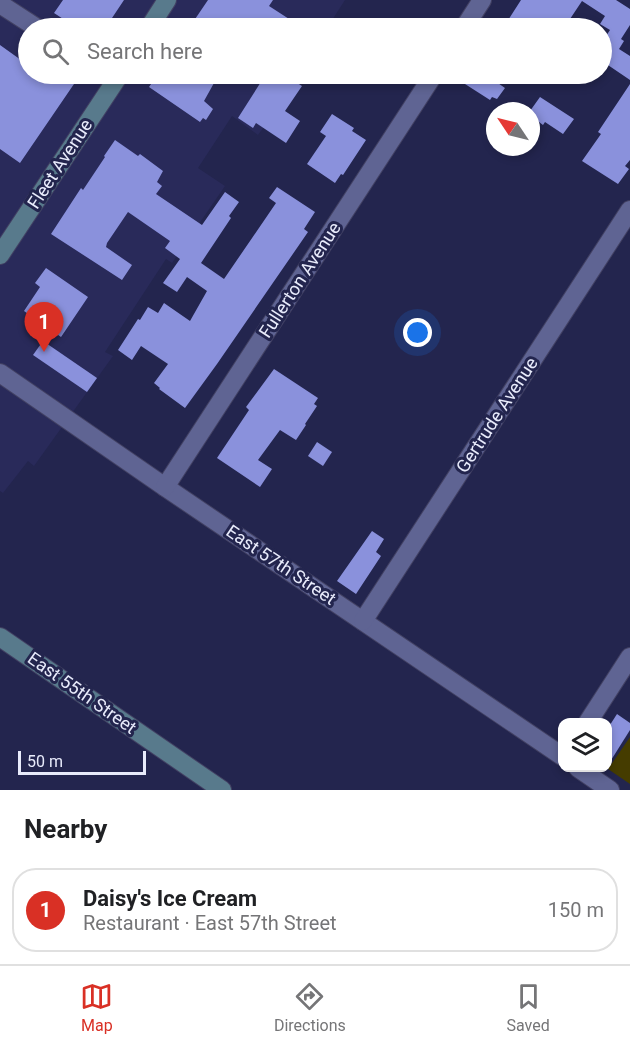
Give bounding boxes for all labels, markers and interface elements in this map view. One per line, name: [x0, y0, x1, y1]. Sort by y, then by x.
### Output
search box: [18, 18, 612, 84]
icon: search: [39, 35, 72, 68]
text: Search here: [87, 39, 203, 64]
north arrow: [486, 102, 540, 156]
street label: Fleet Avenue: [23, 115, 96, 212]
street label: Fullerton Avenue: [254, 218, 345, 342]
pin: 1: [24, 302, 63, 352]
your location: [403, 318, 432, 347]
street label: Gertrude Avenue: [451, 353, 542, 476]
street label: East 57th Street: [222, 520, 340, 609]
street label: East 55th Street: [24, 647, 141, 738]
map controls: [558, 718, 612, 772]
button: layers: [558, 718, 612, 772]
scale bar: [18, 748, 146, 776]
text: 50 m: [27, 752, 63, 771]
text: Nearby: [24, 814, 107, 844]
text: Daisy's Ice Cream: [83, 886, 257, 911]
text: 1: [40, 898, 51, 922]
text: 150 m: [548, 898, 604, 922]
text: Restaurant · East 57th Street: [83, 911, 337, 935]
tab: Map: [80, 980, 113, 1035]
tab: Directions: [274, 980, 346, 1035]
tab: Saved: [506, 980, 550, 1035]

